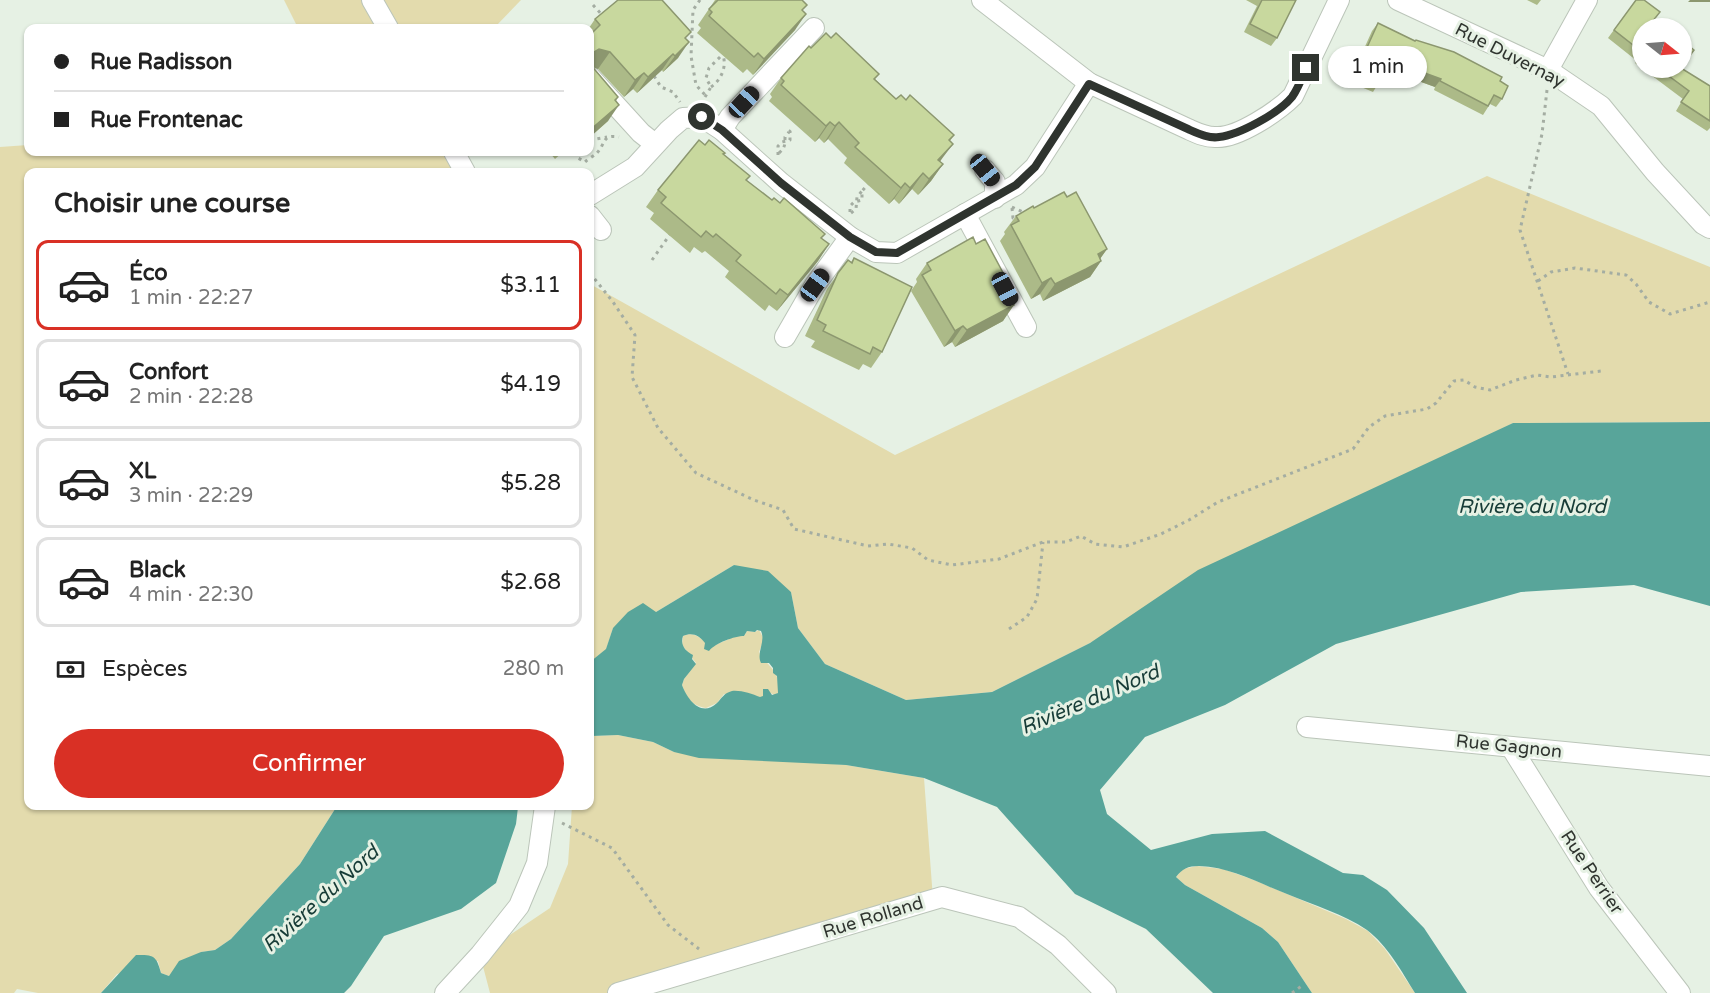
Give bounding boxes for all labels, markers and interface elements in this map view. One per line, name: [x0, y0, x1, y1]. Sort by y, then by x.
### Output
street label: Rue Duvernay: [1452, 18, 1569, 92]
north arrow: [1632, 18, 1692, 78]
map controls: [1632, 18, 1692, 78]
callout: 1 min: [1327, 47, 1426, 89]
text: Rue Radisson: [90, 49, 233, 75]
route end: [1292, 54, 1319, 81]
text: 1 min: [1351, 55, 1404, 79]
car: [725, 83, 763, 121]
route start: [688, 103, 715, 130]
text: Rue Frontenac: [90, 107, 243, 133]
car: [967, 150, 1003, 190]
text: Choisir une course: [54, 187, 290, 220]
icon: car: [57, 258, 111, 312]
text: Éco: [129, 260, 168, 286]
car: [797, 265, 833, 305]
car: [989, 269, 1021, 309]
text: $3.11: [500, 272, 561, 298]
text: 1 min · 22:27: [129, 286, 253, 310]
icon: car: [57, 357, 111, 411]
text: Confort: [129, 359, 208, 385]
text: $4.19: [500, 371, 561, 397]
text: 2 min · 22:28: [129, 385, 253, 409]
icon: car: [57, 456, 111, 510]
text: XL: [129, 458, 156, 484]
text: $5.28: [500, 470, 561, 496]
text: 3 min · 22:29: [129, 484, 253, 508]
water label: Rivière du Nord: [1458, 495, 1608, 519]
icon: car: [57, 555, 111, 609]
text: Black: [129, 557, 186, 583]
text: $2.68: [500, 569, 561, 595]
text: 4 min · 22:30: [129, 583, 253, 607]
icon: cash: [54, 653, 87, 686]
text: Espèces: [102, 656, 187, 682]
text: 280 m: [503, 657, 564, 681]
water label: Rivière du Nord: [1017, 659, 1165, 740]
button: Confirmer: [54, 729, 564, 798]
street label: Rue Gagnon: [1455, 729, 1563, 763]
street label: Rue Perrier: [1556, 826, 1628, 918]
water label: Rivière du Nord: [258, 839, 386, 957]
street label: Rue Rolland: [820, 891, 926, 943]

